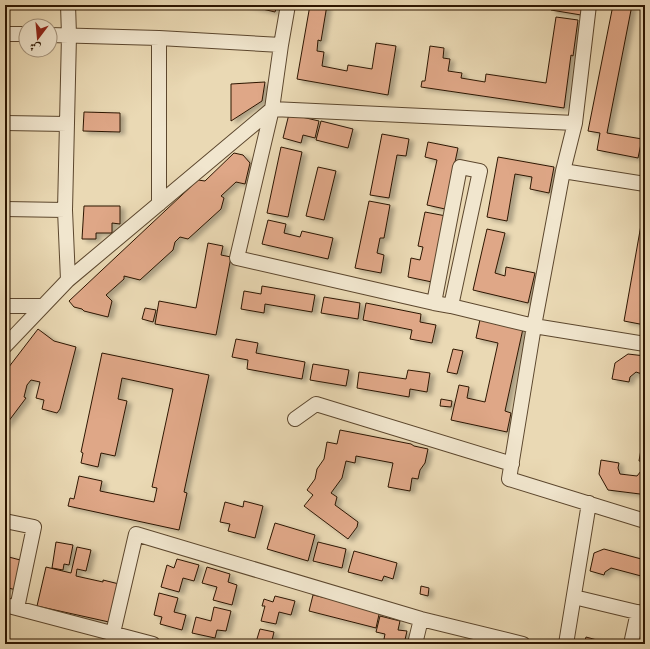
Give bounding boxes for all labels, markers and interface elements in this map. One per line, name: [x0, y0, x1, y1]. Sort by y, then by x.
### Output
north arrow: [18, 18, 58, 58]
text: ش: [28, 38, 43, 57]

